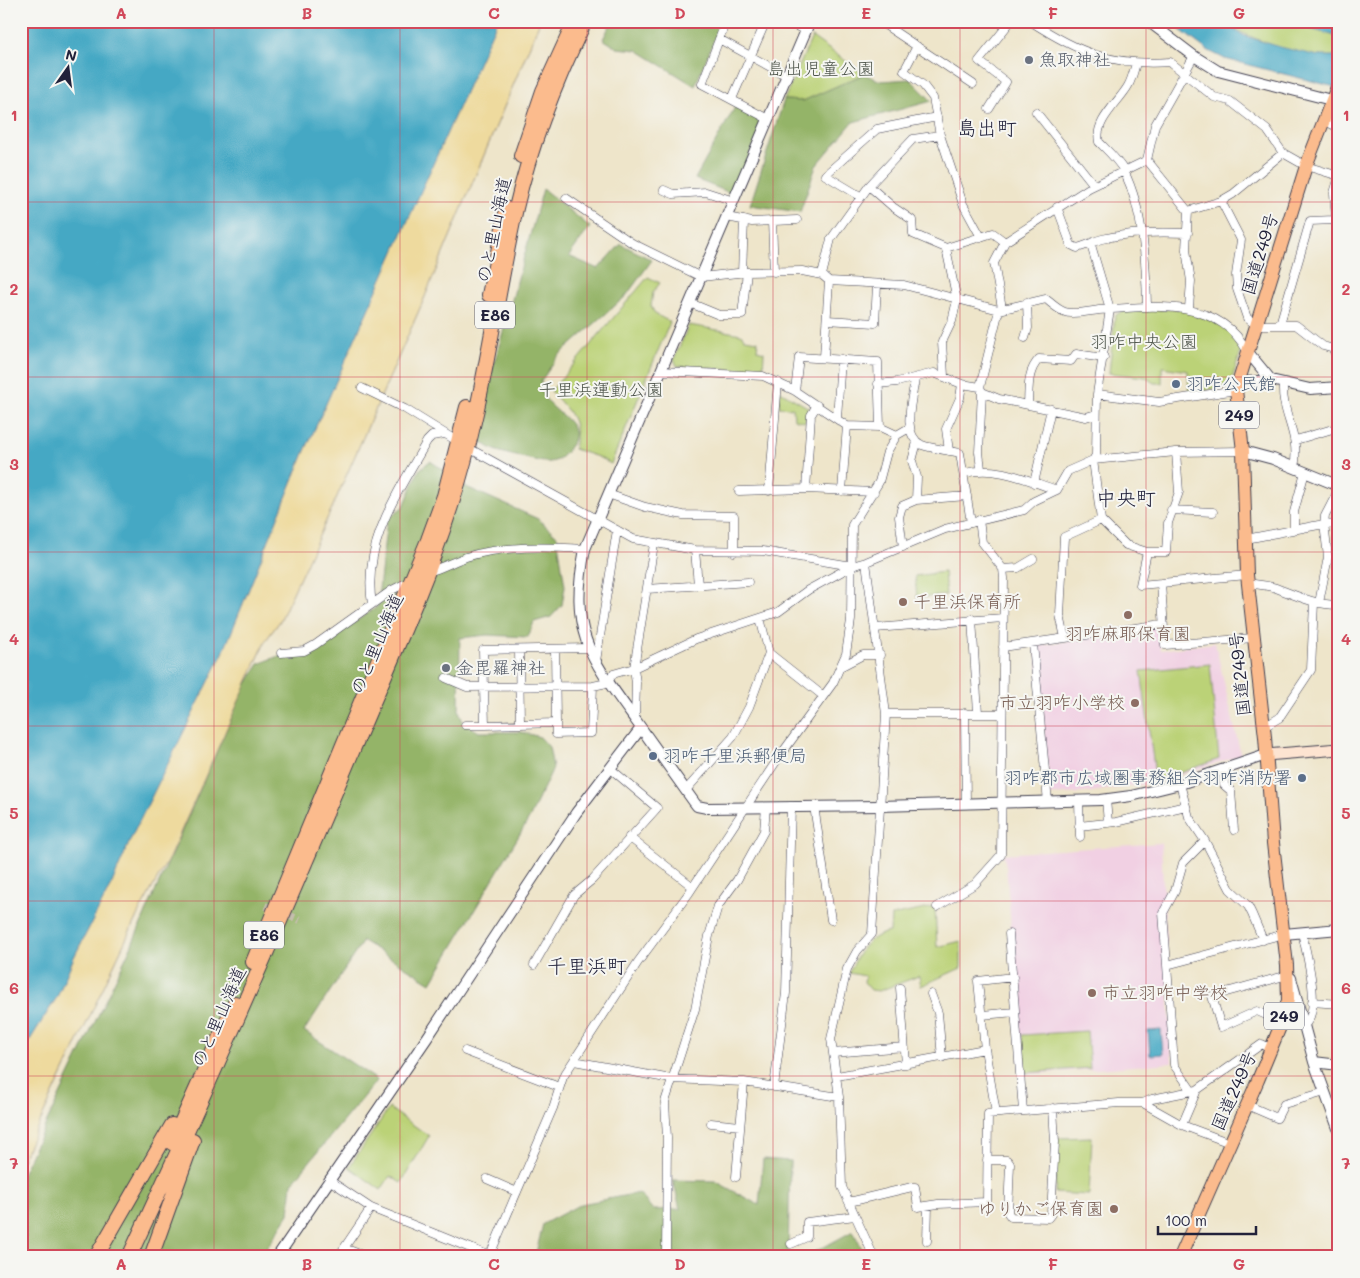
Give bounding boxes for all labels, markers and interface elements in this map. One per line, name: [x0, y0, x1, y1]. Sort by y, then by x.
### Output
text: A: [115, 2, 127, 23]
text: B: [302, 2, 312, 23]
text: C: [488, 2, 500, 23]
text: D: [674, 2, 686, 23]
text: E: [861, 2, 871, 23]
text: F: [1048, 2, 1058, 23]
text: G: [1233, 2, 1245, 23]
north arrow: [42, 42, 92, 92]
text: N: [64, 44, 79, 65]
place label: 魚取神社: [1039, 47, 1111, 71]
marker: 魚取神社: [1023, 54, 1035, 66]
park label: 島出児童公園: [767, 56, 875, 80]
text: 1: [10, 104, 18, 125]
text: 1: [1342, 104, 1350, 125]
district label: 島出町: [957, 114, 1017, 140]
street label: のと里山海道: [470, 174, 516, 285]
street label: 国道249号: [1235, 209, 1283, 298]
text: 2: [10, 278, 19, 299]
text: 2: [1342, 278, 1351, 299]
road number: E86: [475, 302, 515, 328]
park label: 羽咋中央公園: [1090, 329, 1198, 353]
place label: 羽咋公民館: [1186, 371, 1276, 395]
park label: 千里浜運動公園: [538, 377, 664, 401]
marker: 羽咋公民館: [1170, 378, 1182, 390]
road number: 249: [1219, 402, 1259, 428]
text: 3: [9, 453, 19, 474]
text: 3: [1341, 453, 1351, 474]
district label: 中央町: [1096, 484, 1156, 510]
street label: のと里山海道: [344, 589, 408, 698]
place label: 千里浜保育所: [913, 589, 1021, 613]
marker: 千里浜保育所: [897, 596, 909, 608]
marker: 羽咋麻耶保育園: [1122, 609, 1134, 621]
place label: 羽咋麻耶保育園: [1065, 621, 1191, 645]
text: 4: [9, 628, 19, 649]
text: 4: [1341, 628, 1351, 649]
street label: 国道249号: [1223, 630, 1255, 718]
place label: 金毘羅神社: [456, 655, 546, 679]
marker: 金毘羅神社: [440, 662, 452, 674]
place label: 市立羽咋小学校: [999, 690, 1125, 714]
marker: 市立羽咋小学校: [1129, 697, 1141, 709]
place label: 羽咋千里浜郵便局: [663, 743, 807, 767]
marker: 羽咋千里浜郵便局: [647, 750, 659, 762]
place label: 羽咋郡市広域圏事務組合羽咋消防署: [1004, 765, 1292, 789]
marker: 羽咋郡市広域圏事務組合羽咋消防署: [1296, 772, 1308, 784]
text: 5: [9, 802, 19, 823]
text: 5: [1341, 802, 1351, 823]
road number: E86: [244, 922, 284, 948]
district label: 千里浜町: [547, 952, 627, 978]
street label: のと里山海道: [185, 962, 251, 1071]
text: 6: [9, 977, 19, 998]
text: 6: [1341, 977, 1351, 998]
place label: 市立羽咋中学校: [1102, 980, 1228, 1004]
marker: 市立羽咋中学校: [1086, 987, 1098, 999]
road number: 249: [1264, 1002, 1304, 1030]
street label: 国道249号: [1205, 1047, 1261, 1134]
text: 7: [10, 1152, 19, 1173]
text: 7: [1342, 1152, 1351, 1173]
place label: ゆりかご保育園: [978, 1196, 1104, 1220]
marker: ゆりかご保育園: [1108, 1203, 1120, 1215]
scale bar: [1158, 1203, 1255, 1235]
text: 100 m: [1165, 1210, 1207, 1230]
text: A: [115, 1253, 127, 1274]
text: B: [302, 1253, 312, 1274]
text: C: [488, 1253, 500, 1274]
text: D: [674, 1253, 686, 1274]
text: E: [861, 1253, 871, 1274]
text: F: [1048, 1253, 1058, 1274]
text: G: [1233, 1253, 1245, 1274]

